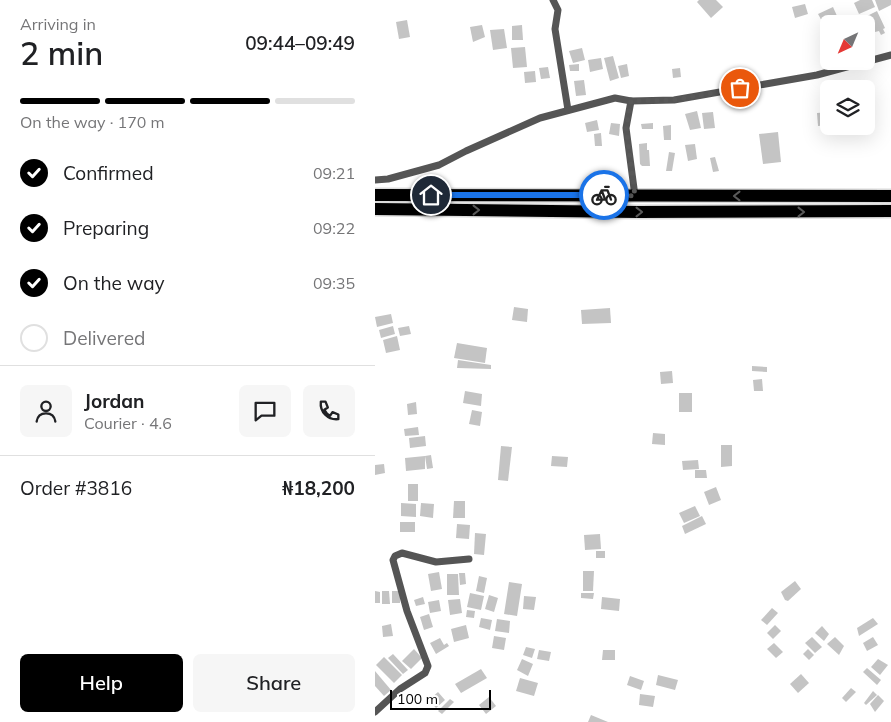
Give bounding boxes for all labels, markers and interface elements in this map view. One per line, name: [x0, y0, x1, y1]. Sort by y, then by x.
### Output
text: Arriving in: [20, 14, 96, 34]
north arrow: [820, 15, 875, 70]
map controls: [820, 15, 875, 135]
text: 09:44–09:49: [245, 31, 355, 55]
text: 2 min: [20, 33, 103, 73]
pin: [719, 67, 761, 109]
icon: bag: [726, 74, 754, 102]
button: layers: [820, 80, 875, 135]
text: On the way · 170 m: [20, 112, 165, 132]
icon: check: [20, 159, 48, 187]
text: Confirmed: [63, 161, 154, 185]
text: 09:21: [313, 163, 355, 183]
courier: [579, 170, 629, 220]
pin: [410, 174, 452, 216]
icon: home: [417, 181, 445, 209]
icon: bike: [590, 181, 618, 209]
one-way arrow: [733, 191, 741, 201]
one-way arrow: [472, 205, 480, 215]
one-way arrow: [635, 207, 643, 217]
one-way arrow: [798, 207, 805, 217]
icon: check: [20, 214, 48, 242]
text: Preparing: [63, 216, 149, 240]
text: 09:22: [313, 218, 355, 238]
icon: check: [20, 269, 48, 297]
text: On the way: [63, 271, 165, 295]
text: 09:35: [313, 273, 355, 293]
text: Delivered: [63, 326, 145, 350]
button: person: [20, 385, 72, 437]
button: chat: [239, 385, 291, 437]
button: phone: [303, 385, 355, 437]
text: Jordan: [84, 389, 144, 413]
text: Courier · 4.6: [84, 413, 172, 433]
text: Order #3816: [20, 476, 132, 500]
text: ₦18,200: [282, 476, 355, 500]
button: Help: [20, 654, 183, 712]
button: Share: [193, 654, 355, 712]
scale bar: [390, 687, 491, 710]
text: 100 m: [397, 690, 438, 708]

